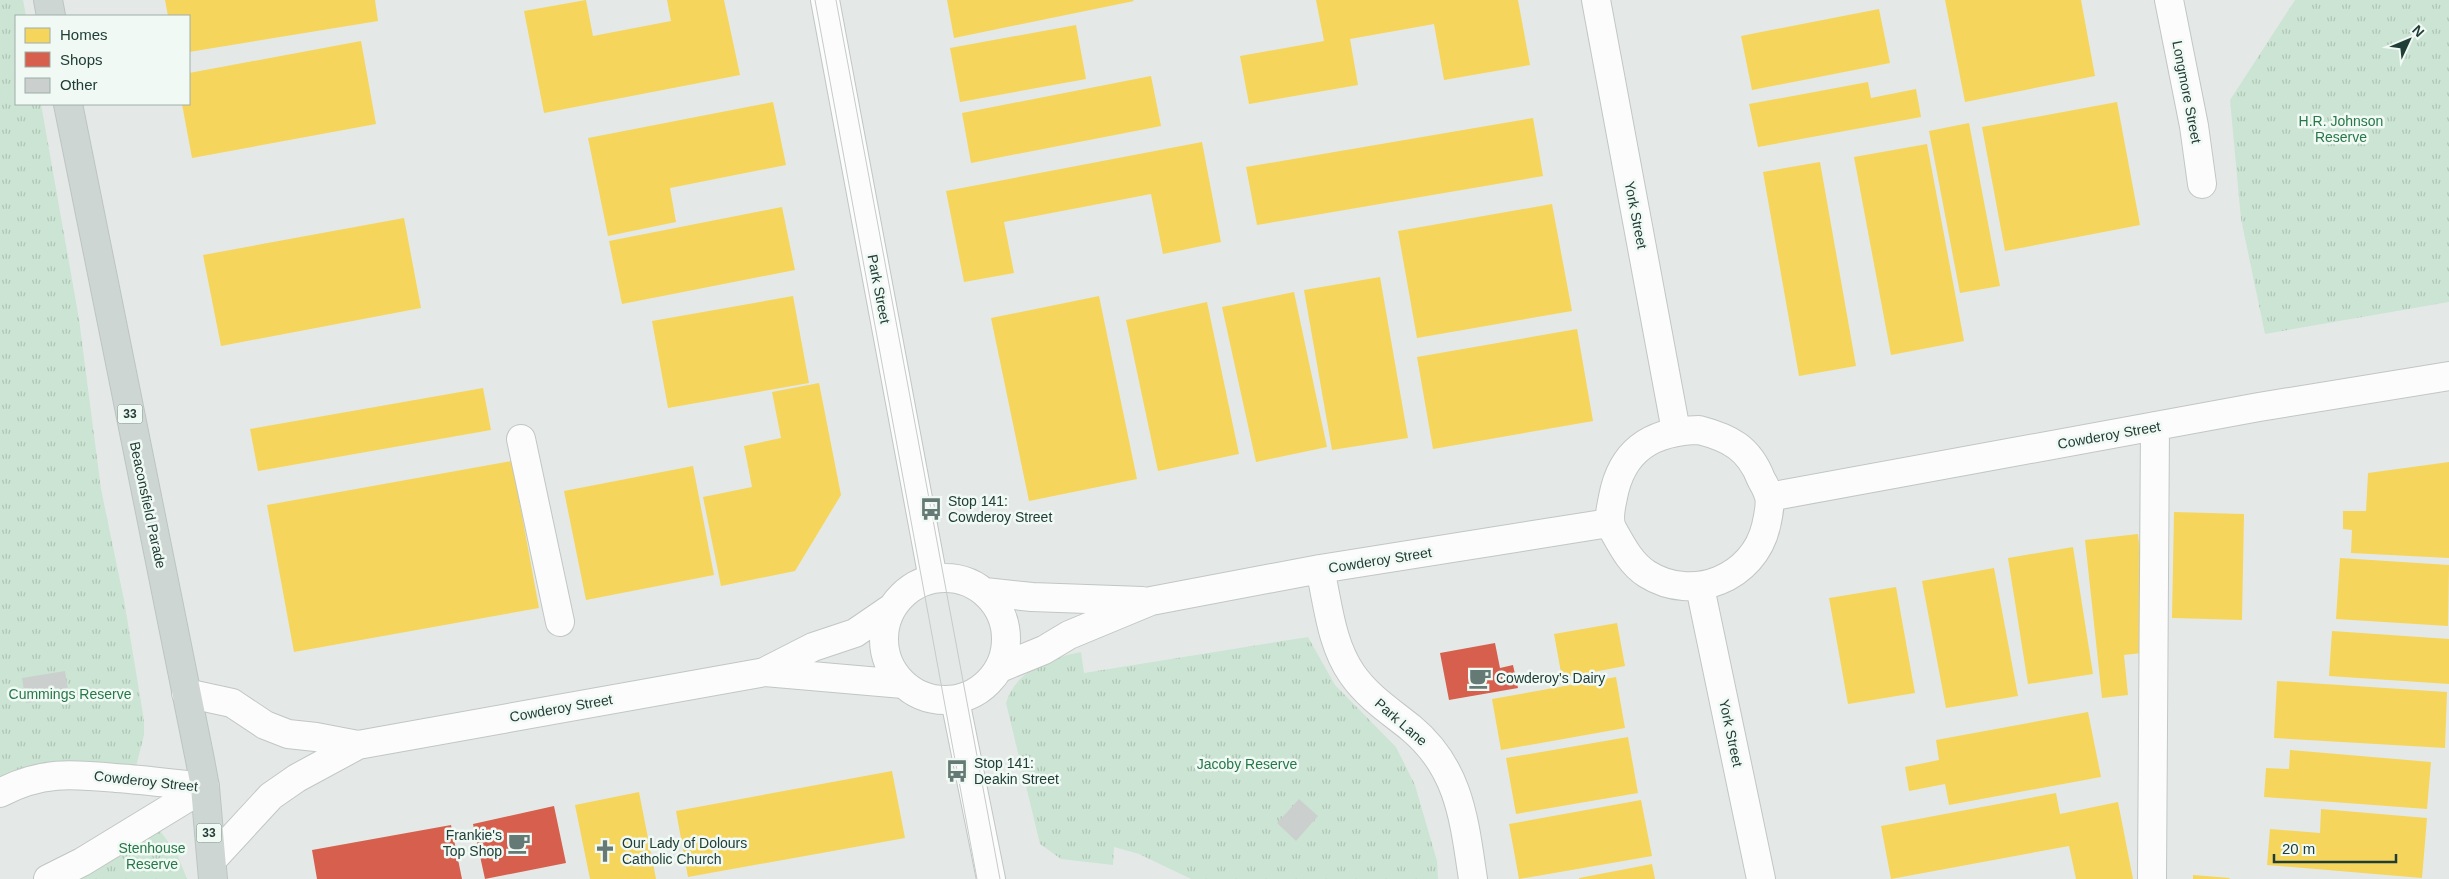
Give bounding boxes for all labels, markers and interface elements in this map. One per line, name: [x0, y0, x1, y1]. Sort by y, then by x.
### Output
legend: [15, 15, 190, 105]
north arrow: [2384, 15, 2434, 65]
text: N: [2409, 22, 2428, 40]
text: Homes: [60, 26, 108, 43]
street label: Longmore Street: [2169, 39, 2205, 145]
text: Shops: [60, 51, 103, 68]
text: Other: [60, 76, 98, 93]
park label: H.R. Johnson Reserve: [2299, 113, 2383, 145]
street label: York Street: [1622, 180, 1650, 250]
street label: Park Street: [864, 253, 894, 325]
road number: 33: [118, 404, 142, 424]
street label: Cowderoy Street: [2056, 418, 2162, 452]
street label: Beaconsfield Parade: [127, 440, 169, 570]
place label: Stop 141: Cowderoy Street: [948, 493, 1052, 525]
bus stop icon: Stop 141: Cowderoy Street: [918, 496, 944, 522]
street label: Cowderoy Street: [1327, 544, 1433, 576]
cafe icon: Cowderoy's Dairy: [1467, 665, 1493, 691]
place label: Cowderoy's Dairy: [1496, 670, 1605, 686]
park label: Cummings Reserve: [9, 686, 132, 702]
street label: Cowderoy Street: [508, 691, 614, 725]
street label: Park Lane: [1372, 695, 1430, 749]
street label: York Street: [1716, 698, 1746, 768]
place label: Stop 141: Deakin Street: [974, 755, 1059, 787]
park label: Jacoby Reserve: [1197, 756, 1297, 772]
bus stop icon: Stop 141: Deakin Street: [944, 758, 970, 784]
street label: Cowderoy Street: [93, 768, 199, 794]
road number: 33: [196, 824, 222, 842]
place label: Frankie's Top Shop: [443, 827, 502, 859]
cafe icon: Frankie's Top Shop: [506, 830, 532, 856]
scale bar: [2274, 832, 2396, 864]
place label: Our Lady of Dolours Catholic Church: [622, 835, 747, 867]
church icon: Our Lady of Dolours Catholic Church: [592, 838, 618, 864]
park label: Stenhouse Reserve: [119, 840, 186, 872]
text: 20 m: [2282, 840, 2315, 857]

